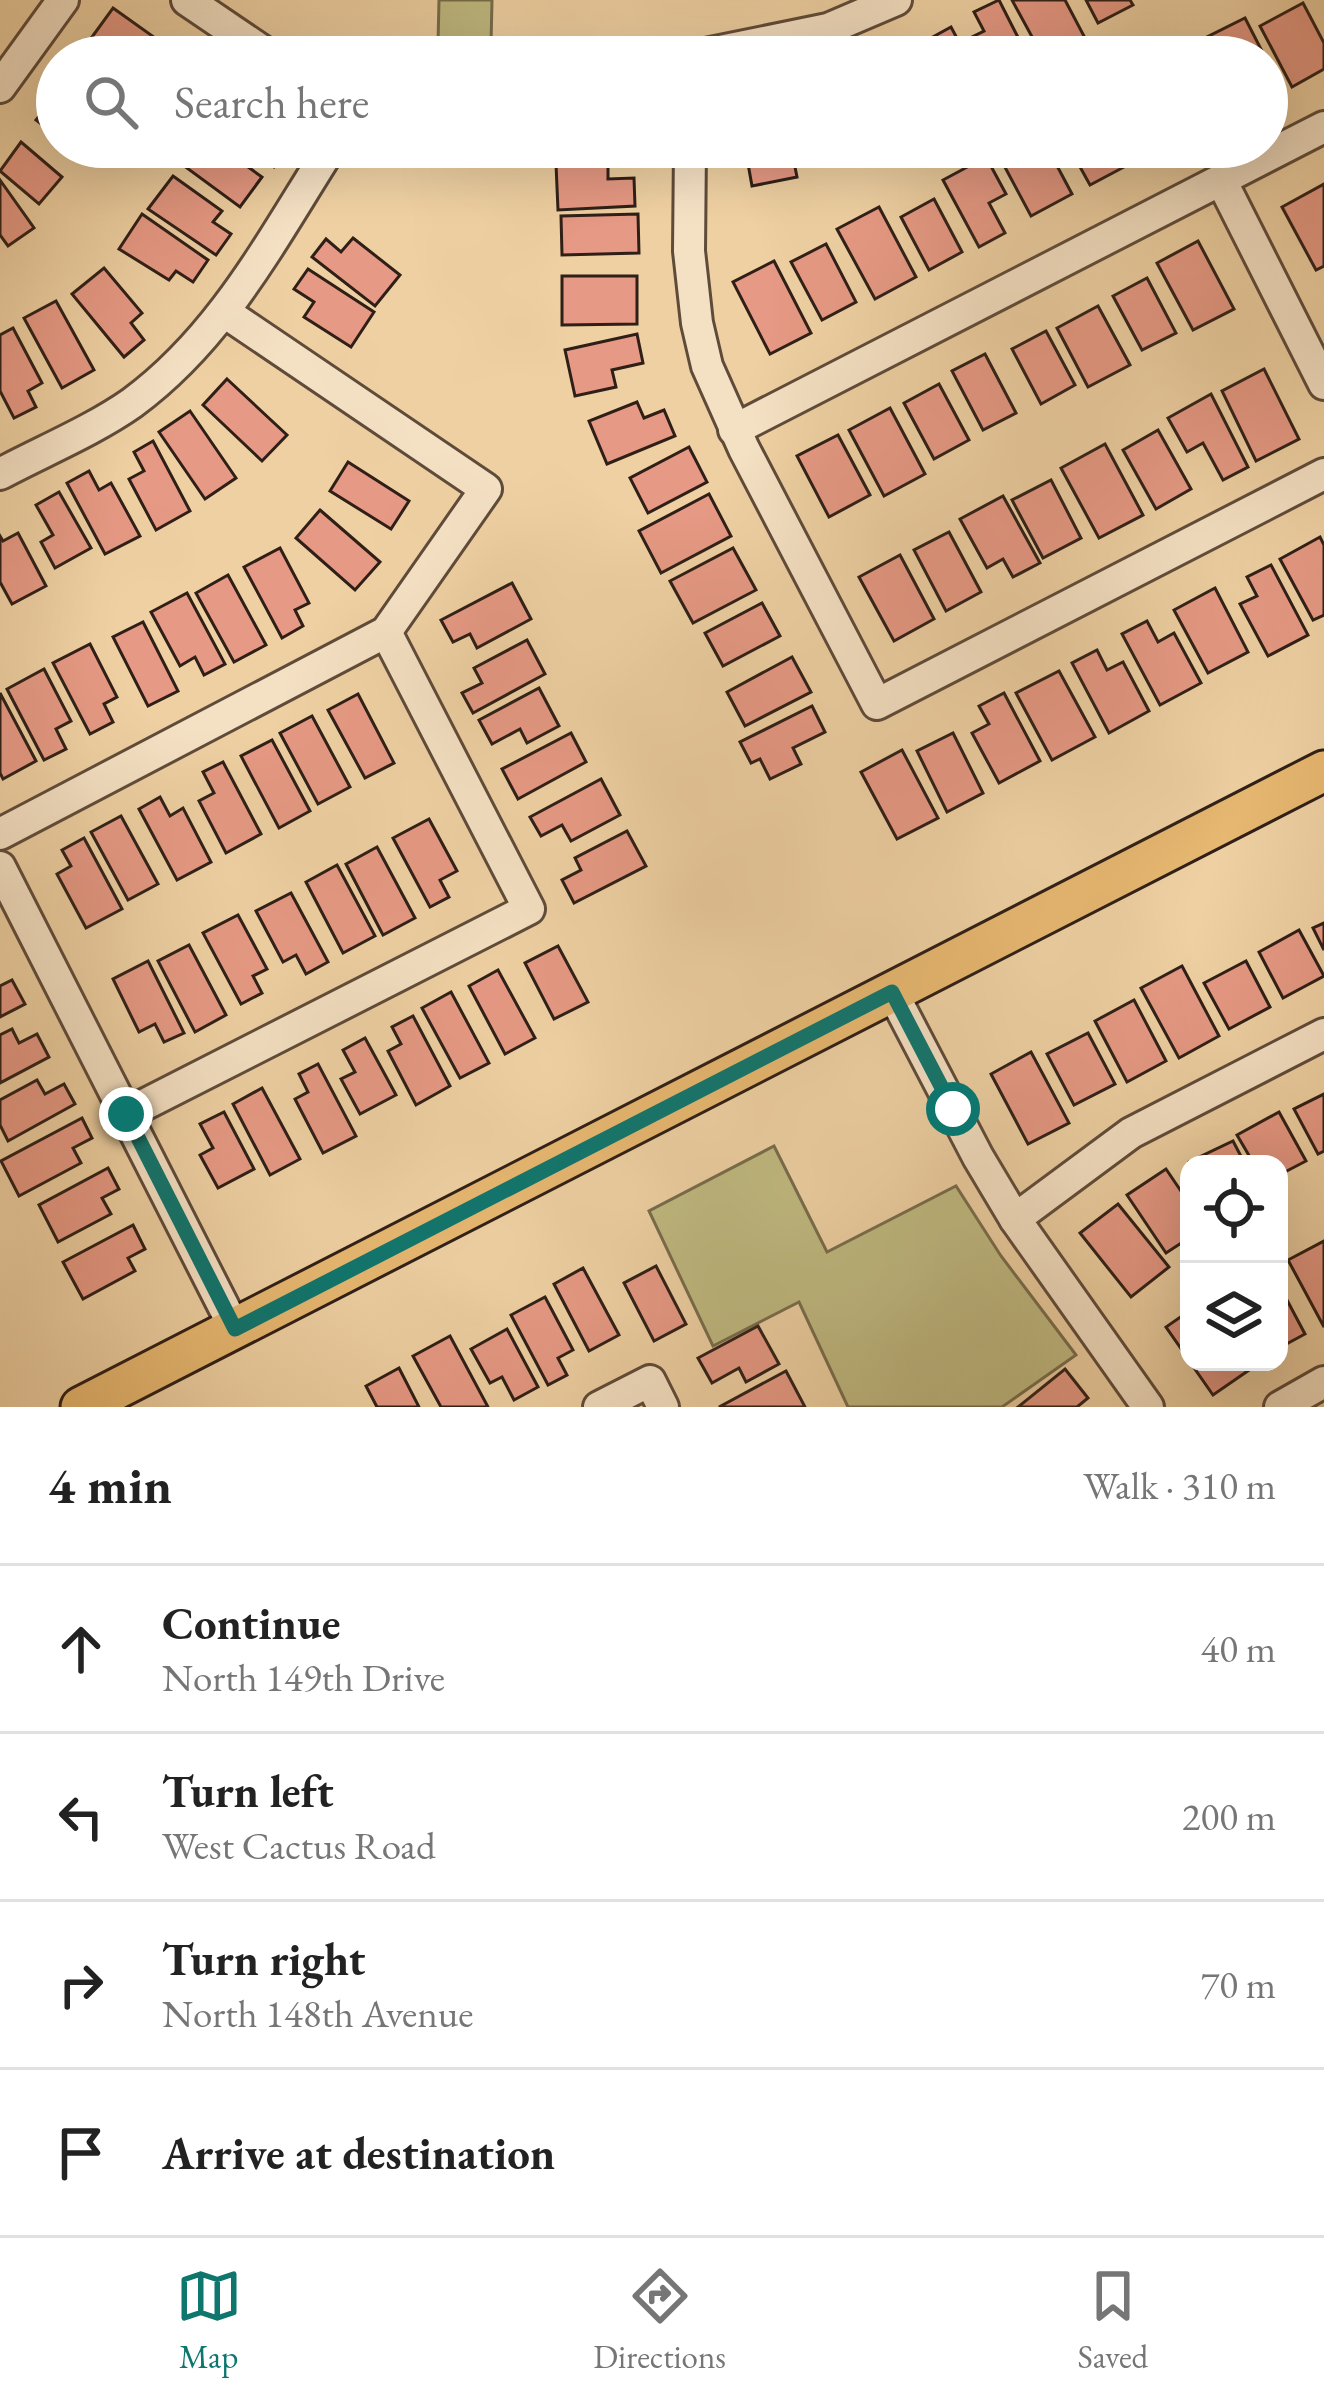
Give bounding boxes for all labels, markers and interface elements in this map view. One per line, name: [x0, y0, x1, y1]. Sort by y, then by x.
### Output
search box: [36, 36, 1288, 168]
icon: search: [78, 69, 144, 135]
text: Search here: [174, 73, 369, 131]
route start: [926, 1082, 980, 1136]
route end: [99, 1087, 153, 1141]
map controls: [1180, 1155, 1288, 1371]
button: locate: [1180, 1155, 1288, 1263]
button: layers: [1180, 1263, 1288, 1371]
text: 4 min: [48, 1452, 172, 1518]
text: Walk · 310 m: [1083, 1460, 1276, 1511]
text: Continue: [162, 1594, 340, 1652]
icon: ahead: [48, 1616, 114, 1682]
text: 40 m: [1200, 1623, 1276, 1674]
text: North 149th Drive: [162, 1652, 445, 1703]
text: Turn left: [162, 1762, 334, 1820]
icon: left: [48, 1784, 114, 1850]
text: 200 m: [1182, 1791, 1276, 1842]
text: West Cactus Road: [162, 1820, 436, 1871]
text: Turn right: [162, 1930, 365, 1988]
icon: right: [48, 1952, 114, 2018]
text: 70 m: [1200, 1959, 1276, 2010]
text: North 148th Avenue: [162, 1988, 474, 2039]
icon: arrive: [48, 2120, 114, 2186]
text: Arrive at destination: [162, 2124, 555, 2182]
tab: Map: [176, 2263, 242, 2378]
tab: Directions: [593, 2263, 726, 2378]
tab: Saved: [1078, 2263, 1148, 2378]

